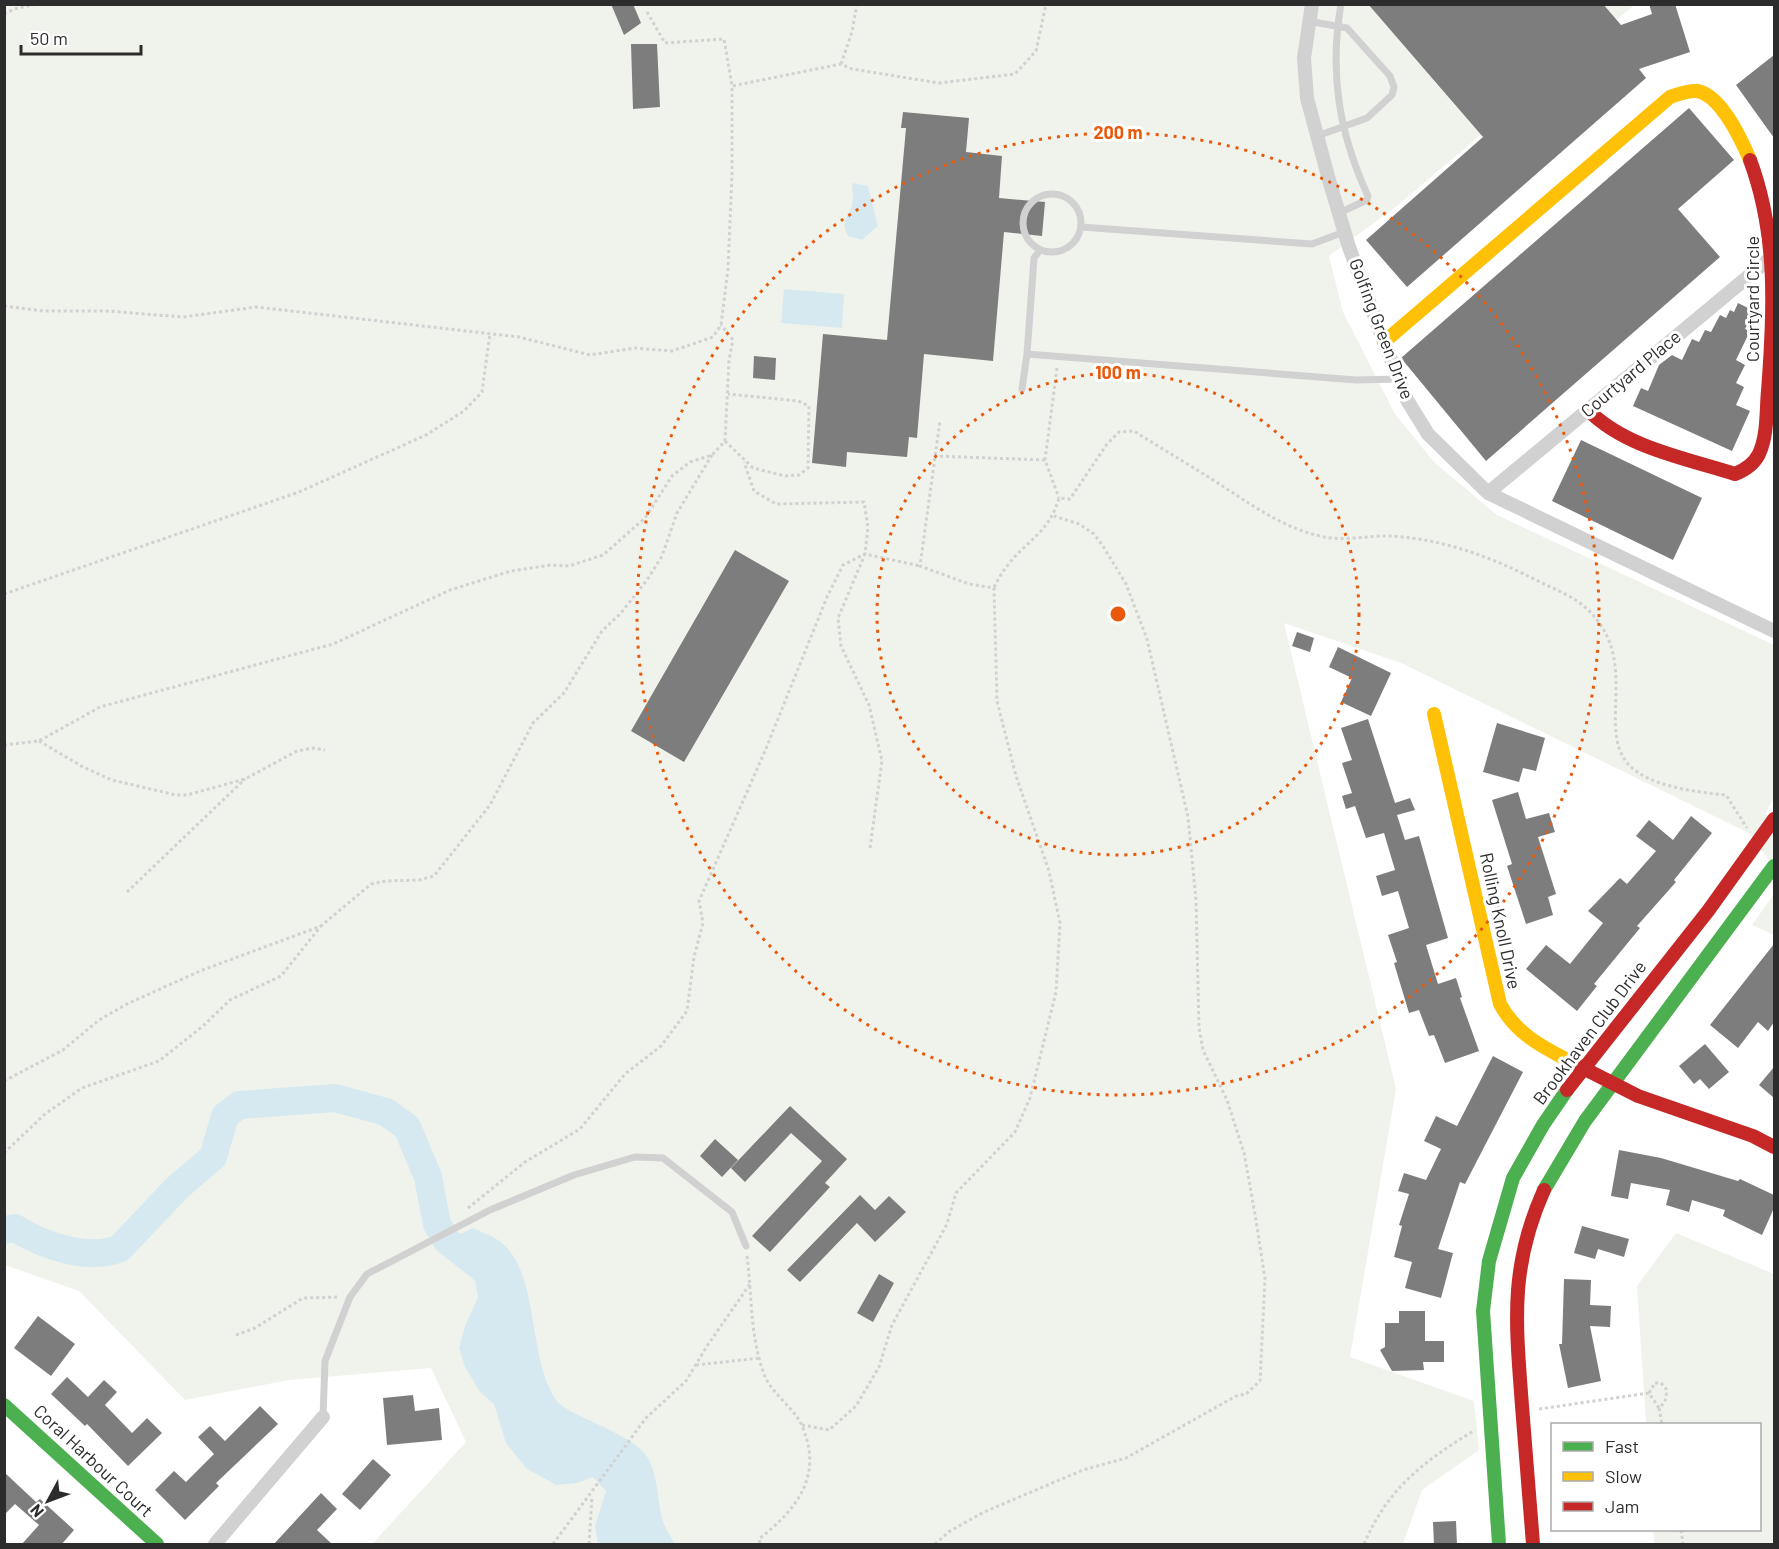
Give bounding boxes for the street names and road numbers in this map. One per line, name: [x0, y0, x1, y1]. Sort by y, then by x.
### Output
street label: Courtyard Circle: [1741, 236, 1763, 362]
street label: Golfing Green Drive: [1345, 255, 1419, 402]
street label: Courtyard Place: [1576, 325, 1685, 421]
street label: Rolling Knoll Drive: [1476, 851, 1526, 991]
street label: Brookhaven Club Drive: [1528, 956, 1651, 1109]
street label: Coral Harbour Court: [30, 1399, 158, 1521]

